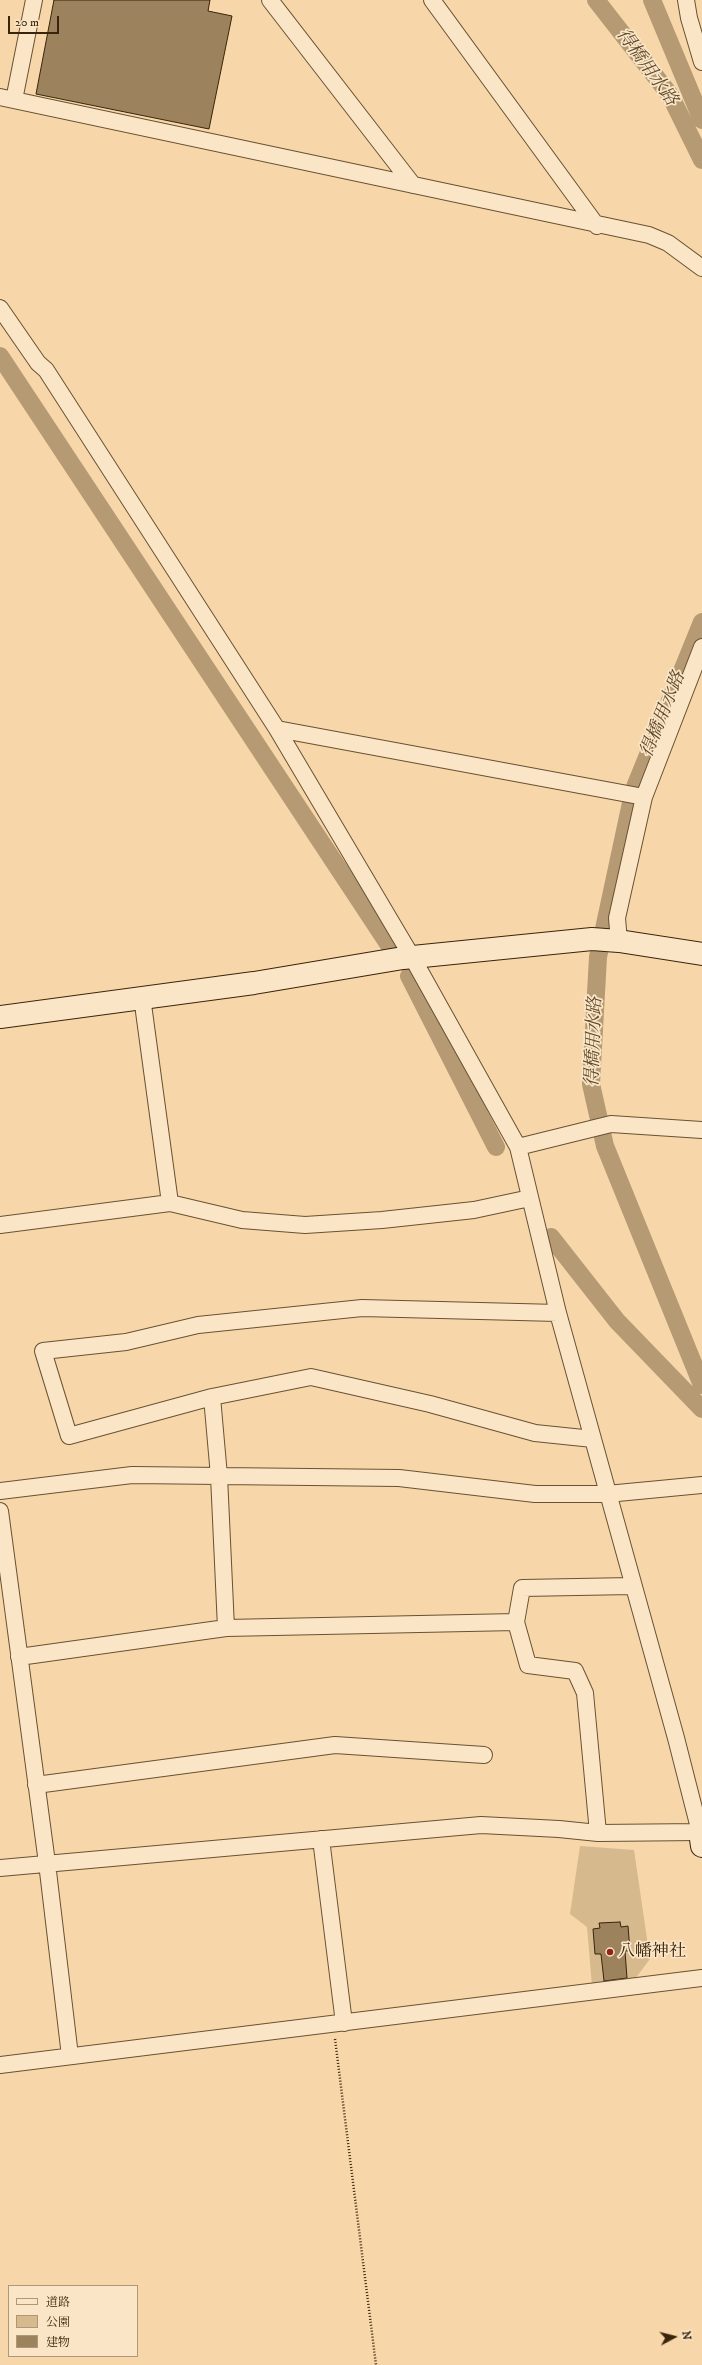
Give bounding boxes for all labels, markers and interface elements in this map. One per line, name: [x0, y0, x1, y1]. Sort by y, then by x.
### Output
scale bar: [10, 8, 61, 34]
text: 20 m: [15, 15, 39, 30]
water label: 得橋用水路: [611, 25, 681, 111]
water label: 得橋用水路: [637, 669, 691, 761]
water label: 得橋用水路: [583, 997, 607, 1087]
place label: 八幡神社: [618, 1942, 686, 1962]
marker: 八幡神社: [605, 1947, 615, 1957]
legend: [8, 2285, 138, 2357]
text: 道路: [46, 2295, 70, 2310]
text: 公園: [46, 2315, 70, 2330]
north arrow: [654, 2317, 694, 2357]
text: N: [678, 2330, 693, 2341]
text: 建物: [46, 2335, 70, 2350]

